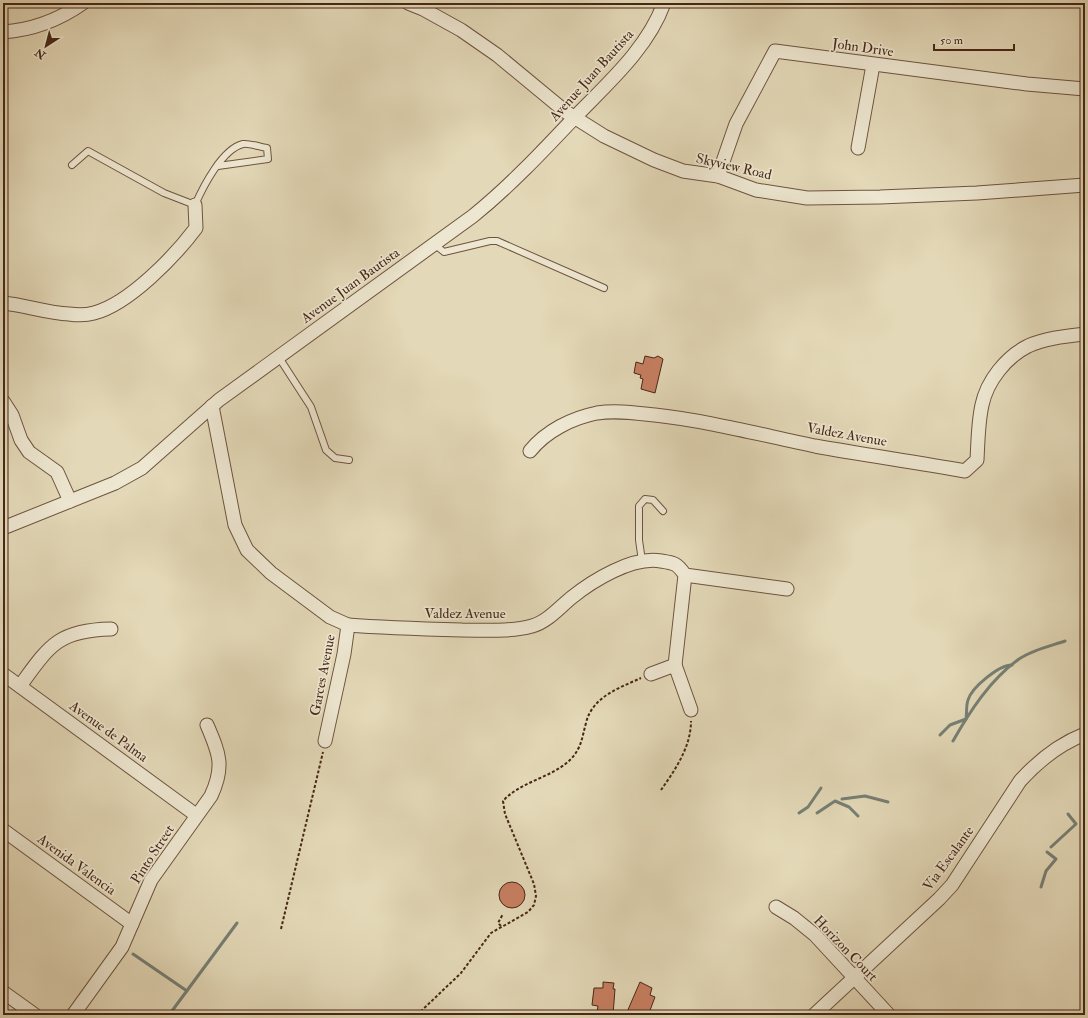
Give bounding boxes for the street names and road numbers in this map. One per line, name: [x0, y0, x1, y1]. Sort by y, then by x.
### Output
street label: Avenue Juan Bautista: [545, 26, 637, 125]
street label: John Drive: [830, 35, 895, 60]
street label: Skyview Road: [694, 150, 773, 184]
street label: Avenue Juan Bautista: [297, 244, 403, 327]
street label: Valdez Avenue: [806, 419, 888, 450]
street label: Valdez Avenue: [425, 605, 506, 622]
street label: Garces Avenue: [306, 633, 339, 717]
street label: Avenue de Palma: [65, 697, 152, 766]
street label: Pinto Street: [127, 821, 178, 887]
street label: Via Escalante: [919, 823, 978, 894]
street label: Avenida Valencia: [33, 830, 119, 899]
street label: Horizon Court: [810, 912, 881, 985]

